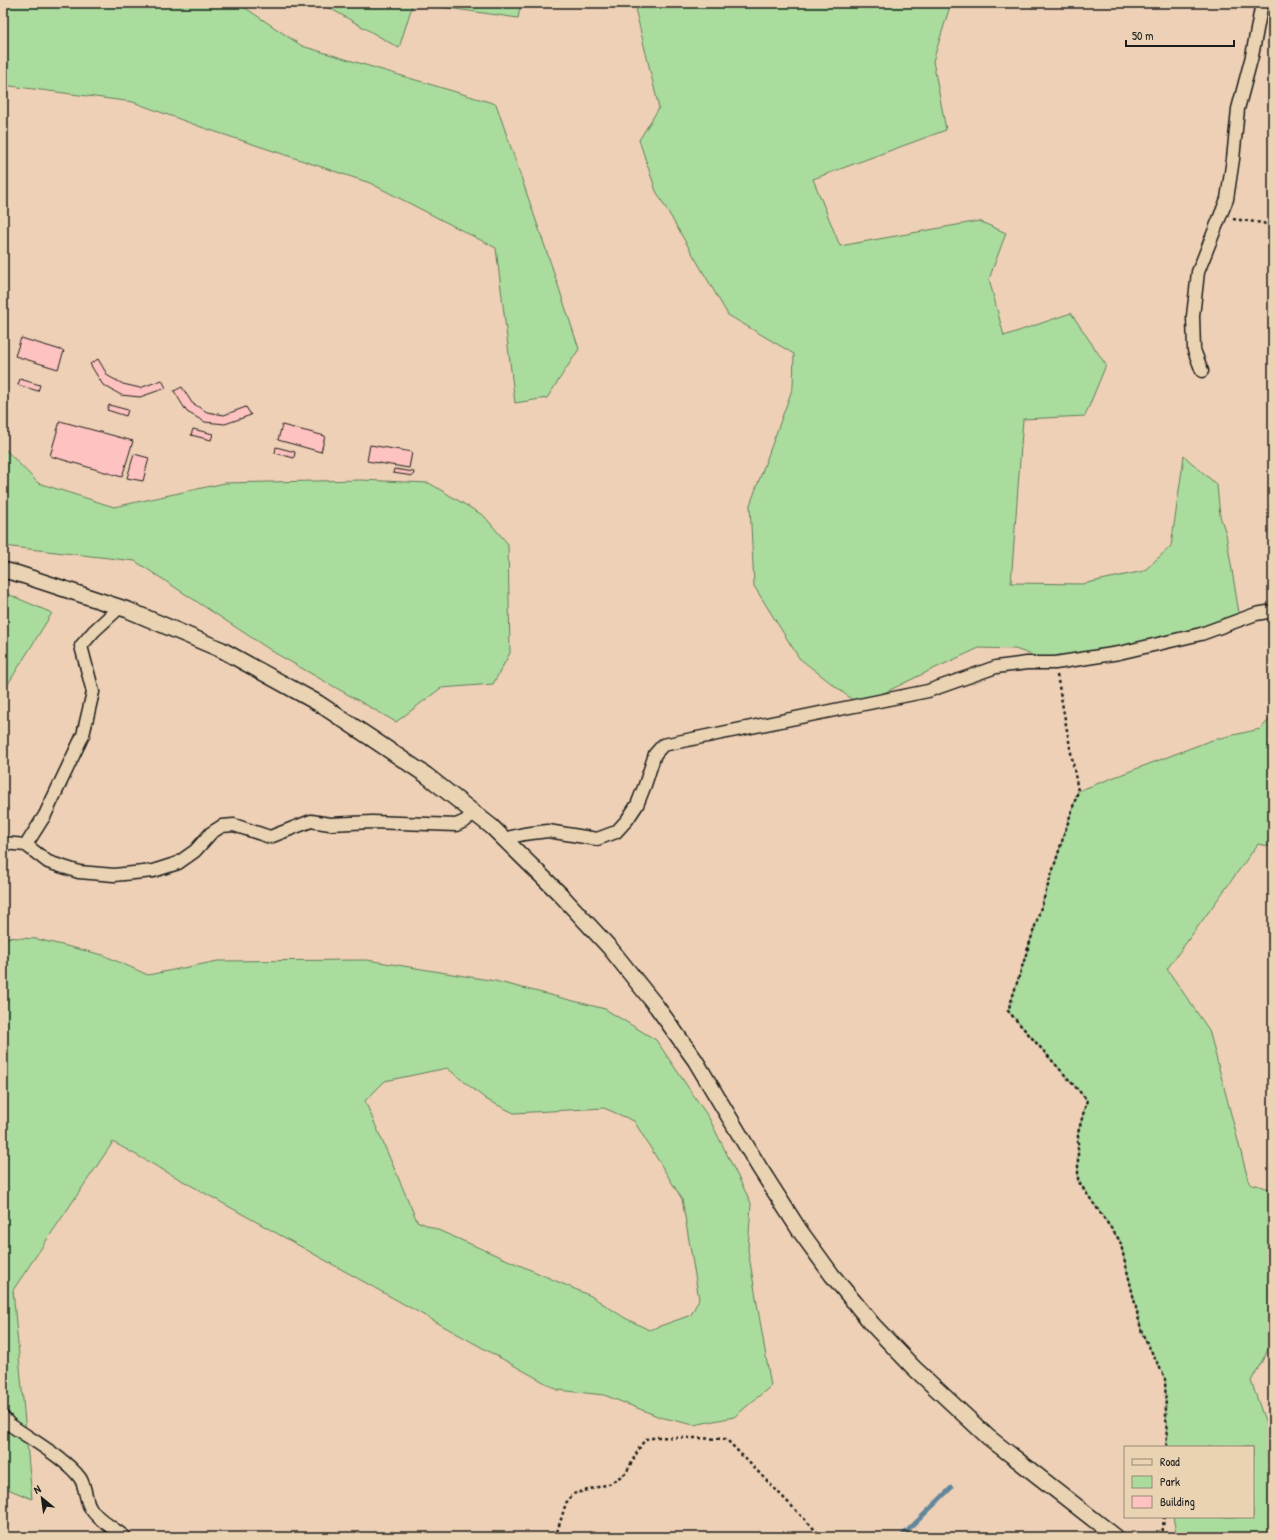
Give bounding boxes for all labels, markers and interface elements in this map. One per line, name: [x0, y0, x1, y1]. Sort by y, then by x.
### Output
scale bar: [1126, 22, 1234, 48]
text: 50 m: [1132, 27, 1153, 44]
legend: [1124, 1446, 1254, 1518]
text: Road: [1160, 1453, 1180, 1470]
text: Park: [1160, 1473, 1180, 1490]
north arrow: [22, 1478, 62, 1518]
text: N: [31, 1482, 43, 1497]
text: Building: [1160, 1493, 1195, 1510]

